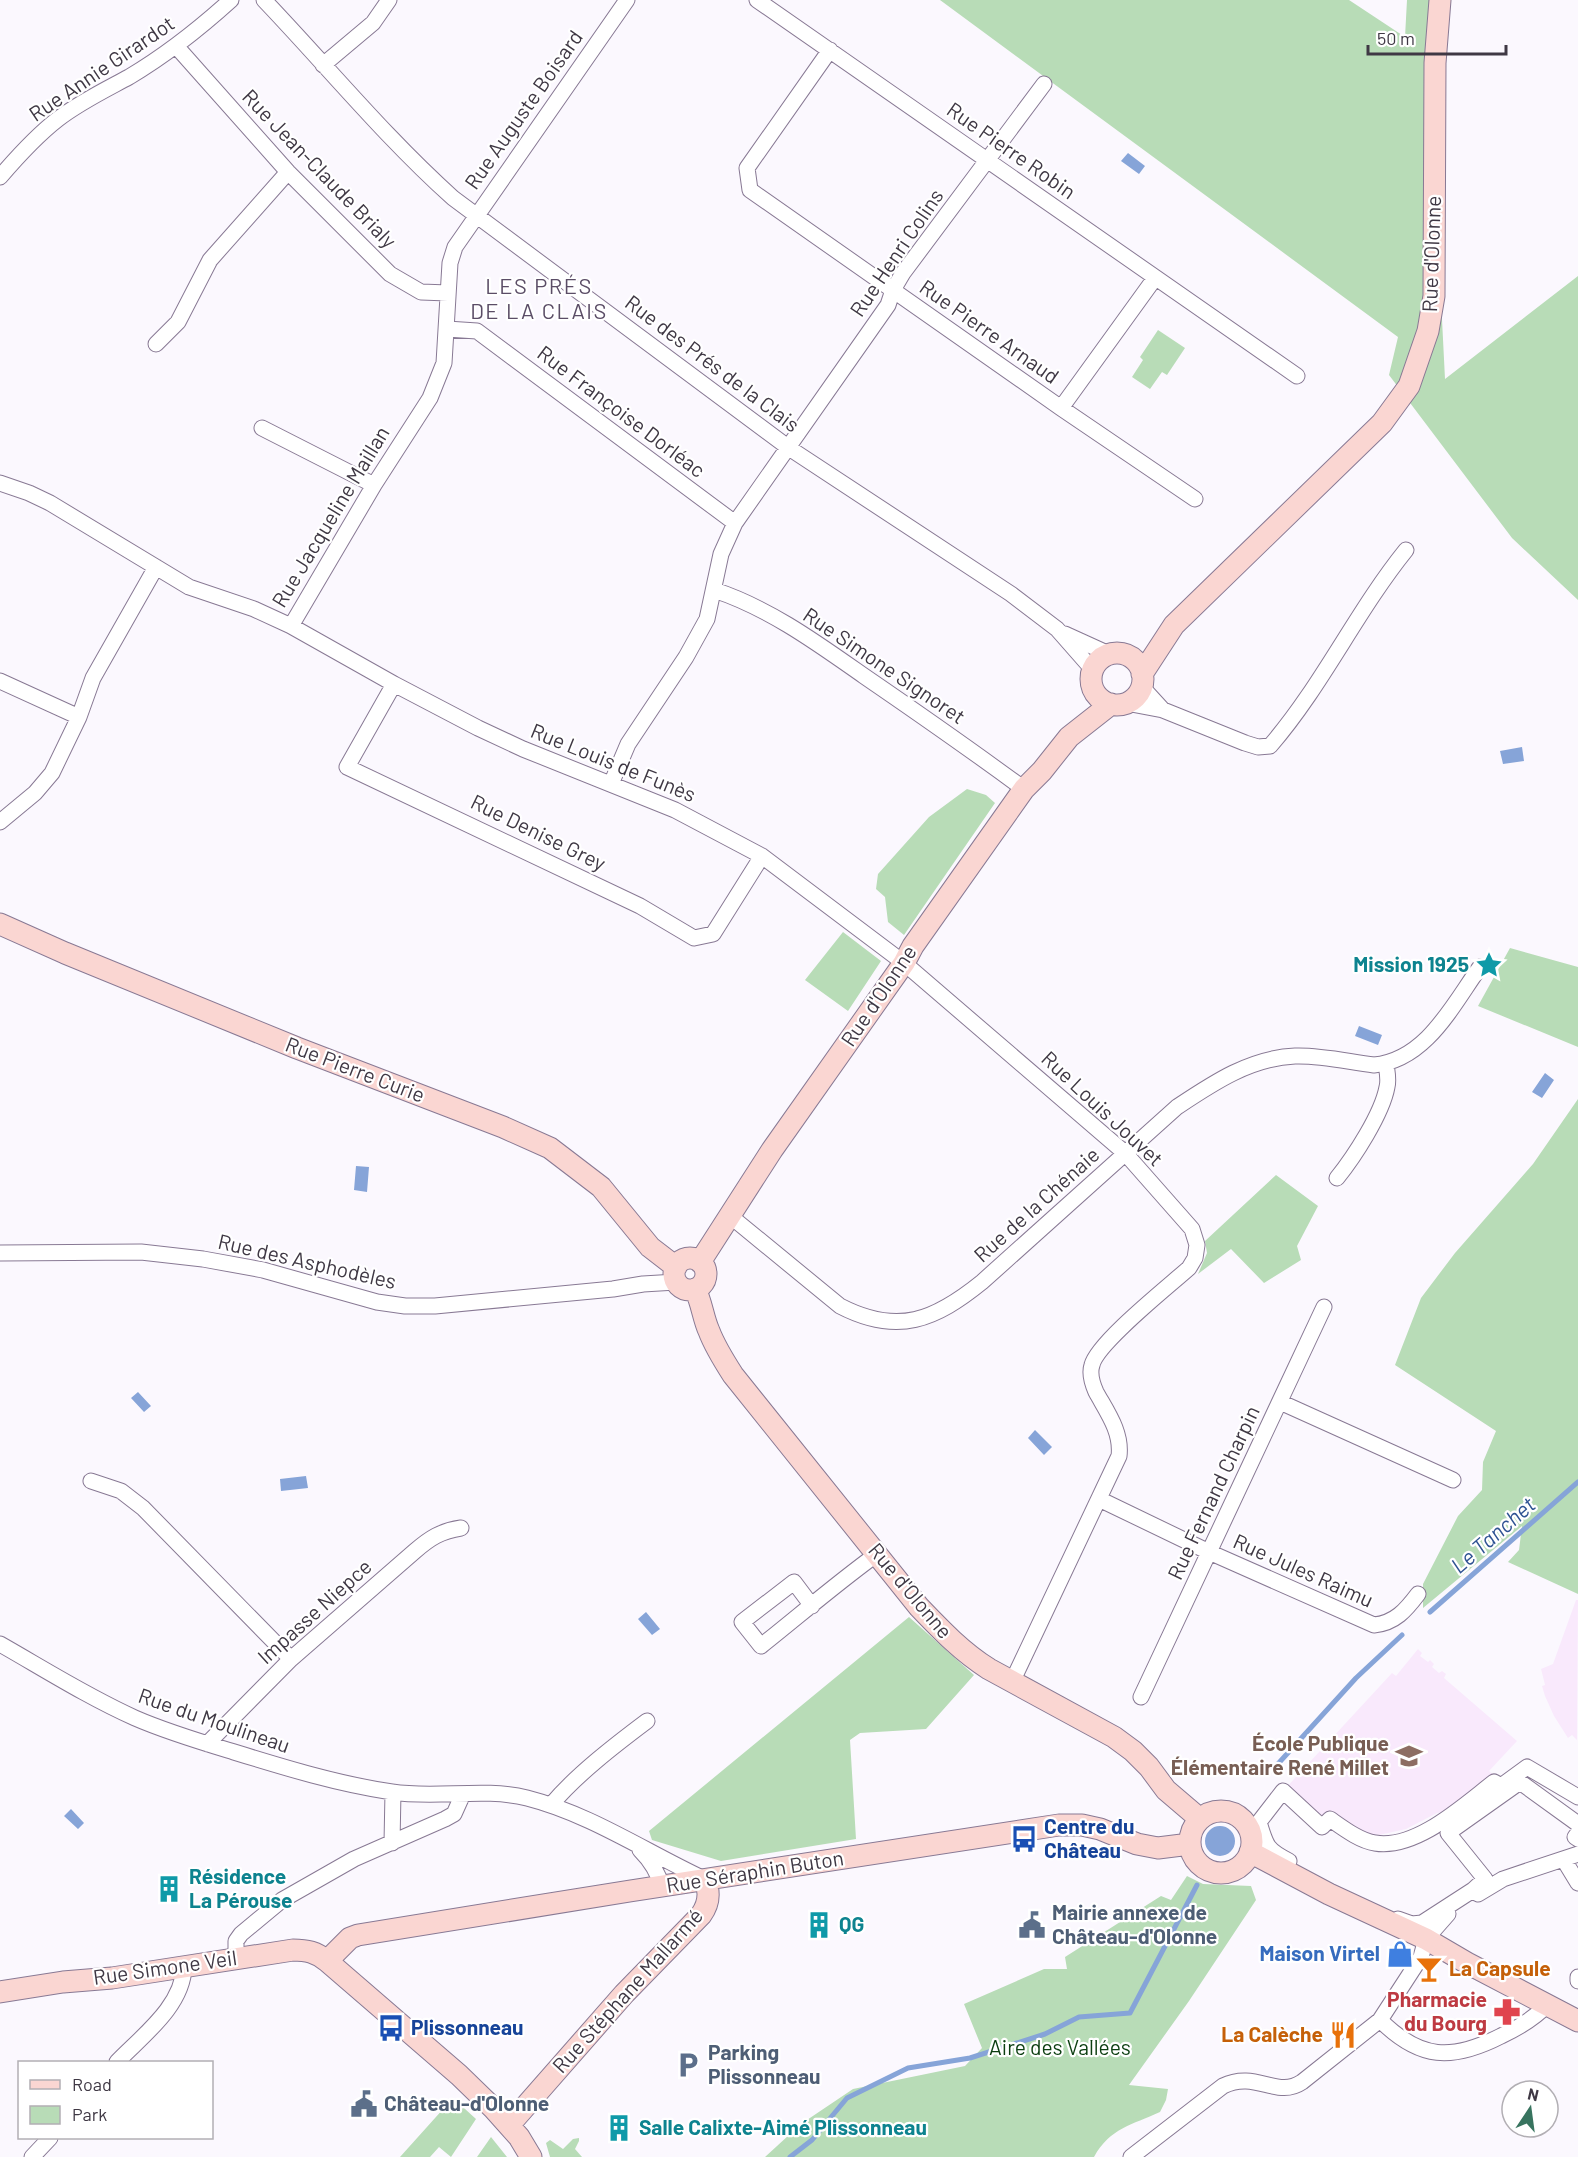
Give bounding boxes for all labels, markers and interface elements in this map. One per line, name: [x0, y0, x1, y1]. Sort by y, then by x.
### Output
street label: Rue Annie Girardot: [24, 10, 179, 126]
scale bar: [1368, 18, 1506, 56]
street label: Rue Auguste Boisard: [458, 25, 587, 194]
text: 50 m: [1377, 27, 1415, 49]
street label: Rue Jean-Claude Brialy: [238, 83, 402, 253]
street label: Rue Pierre Robin: [943, 96, 1081, 203]
street label: Rue Henri Colins: [844, 184, 948, 321]
street label: Rue d'Olonne: [1416, 195, 1445, 313]
district label: LES PRÉS DE LA CLAIS: [470, 272, 608, 323]
street label: Rue Pierre Arnaud: [915, 273, 1064, 388]
street label: Rue des Prés de la Clais: [621, 289, 805, 437]
street label: Rue Françoise Dorléac: [533, 340, 711, 482]
street label: Rue Jacqueline Maillan: [266, 421, 394, 611]
street label: Rue Simone Signoret: [799, 601, 971, 728]
street label: Rue Louis de Funès: [527, 717, 700, 806]
street label: Rue Denise Grey: [467, 788, 610, 875]
street label: Rue d'Olonne: [835, 940, 921, 1051]
place icon: Mission 1925: [1474, 950, 1504, 980]
place label: Mission 1925: [1353, 951, 1469, 976]
street label: Rue Pierre Curie: [282, 1031, 429, 1107]
street label: Rue Louis Jouvet: [1037, 1045, 1169, 1171]
street label: Rue de la Chénaie: [968, 1141, 1104, 1267]
street label: Rue des Asphodèles: [216, 1228, 399, 1293]
street label: Rue Fernand Charpin: [1161, 1401, 1264, 1583]
water label: Le Tanchet: [1445, 1490, 1540, 1578]
street label: Rue Jules Raimu: [1230, 1528, 1377, 1612]
street label: Rue d'Olonne: [864, 1537, 958, 1643]
street label: Impasse Niepce: [252, 1553, 376, 1669]
street label: Rue du Moulineau: [135, 1682, 294, 1757]
place label: École Publique Élémentaire René Millet: [1171, 1730, 1389, 1779]
school or university icon: École Publique Élémentaire René Millet: [1394, 1741, 1424, 1771]
place label: Centre du Château: [1044, 1813, 1134, 1862]
bus stop icon: Centre du Château: [1009, 1824, 1039, 1854]
street label: Rue Séraphin Buton: [664, 1844, 845, 1897]
place label: Résidence La Pérouse: [189, 1863, 293, 1912]
building icon: Résidence La Pérouse: [154, 1874, 184, 1904]
place label: Mairie annexe de Château-d'Olonne: [1052, 1899, 1217, 1948]
street label: Rue Stéphane Mallarmé: [546, 1903, 707, 2077]
building icon: QG: [804, 1910, 834, 1940]
public building icon: Mairie annexe de Château-d'Olonne: [1017, 1910, 1047, 1940]
place label: QG: [839, 1911, 864, 1936]
shop icon: Maison Virtel: [1385, 1939, 1415, 1969]
place label: Maison Virtel: [1260, 1940, 1380, 1965]
street label: Rue Simone Veil: [91, 1944, 238, 1989]
bar icon: La Capsule: [1414, 1954, 1444, 1984]
place label: La Capsule: [1449, 1955, 1551, 1980]
place label: Pharmacie du Bourg: [1387, 1986, 1487, 2035]
pharmacy icon: Pharmacie du Bourg: [1492, 1997, 1522, 2027]
bus stop icon: Plissonneau: [376, 2013, 406, 2043]
place label: Plissonneau: [411, 2014, 523, 2039]
restaurant icon: La Calèche: [1328, 2020, 1358, 2050]
place label: La Calèche: [1221, 2021, 1323, 2046]
park label: Aire des Vallées: [989, 2034, 1131, 2059]
place label: Parking Plissonneau: [708, 2039, 820, 2088]
parking icon: Parking Plissonneau: [673, 2050, 703, 2080]
legend: [18, 2061, 213, 2139]
text: Road: [72, 2073, 112, 2095]
north arrow: [1500, 2079, 1560, 2139]
text: N: [1526, 2083, 1541, 2104]
public building icon: Château-d'Olonne: [349, 2089, 379, 2119]
place label: Château-d'Olonne: [384, 2090, 549, 2115]
text: Park: [72, 2103, 107, 2125]
building icon: Salle Calixte-Aimé Plissonneau: [604, 2113, 634, 2143]
place label: Salle Calixte-Aimé Plissonneau: [639, 2114, 927, 2139]

